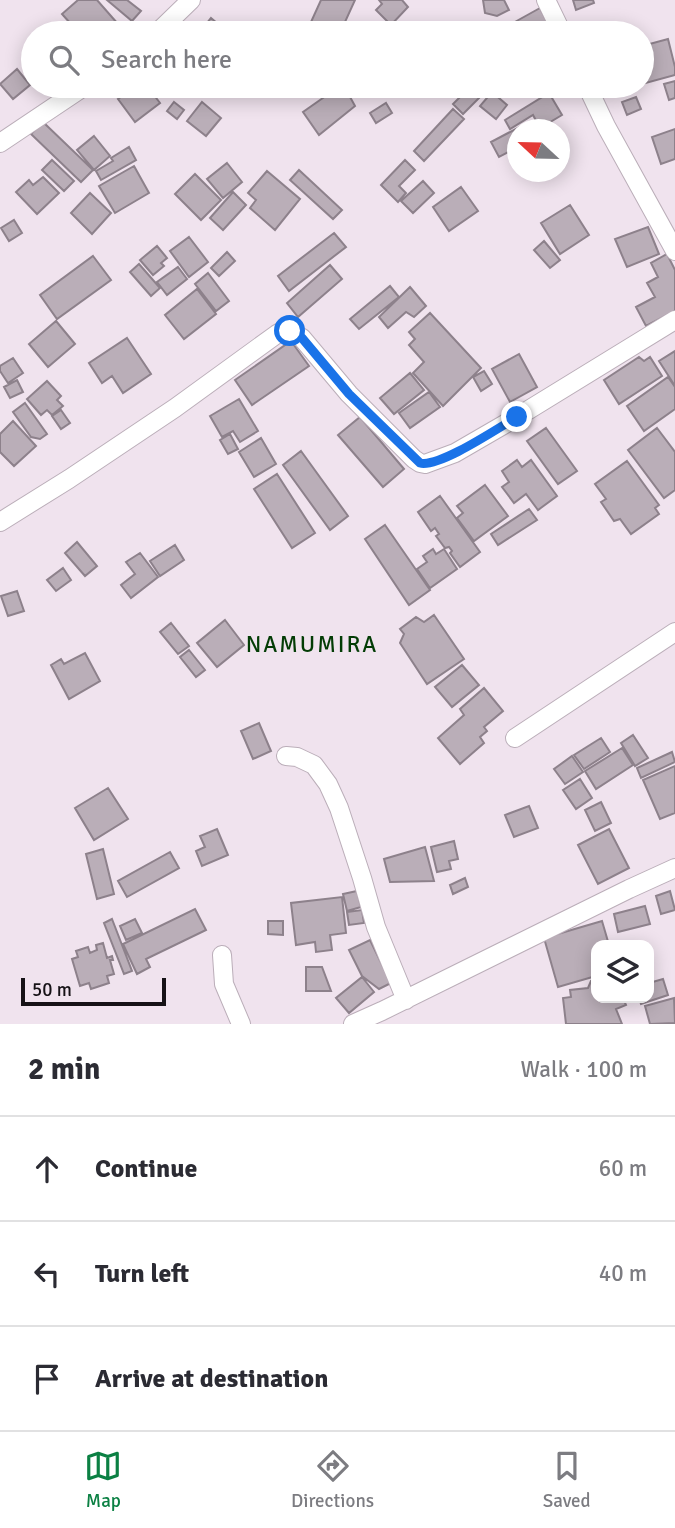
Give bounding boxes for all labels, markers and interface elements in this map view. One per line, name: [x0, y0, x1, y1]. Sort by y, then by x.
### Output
search box: [21, 21, 654, 98]
icon: search: [45, 41, 83, 79]
text: Search here: [101, 44, 232, 76]
north arrow: [507, 119, 570, 182]
route start: [274, 315, 305, 346]
route end: [501, 401, 532, 432]
district label: NAMUMIRA: [246, 630, 378, 659]
map controls: [591, 940, 654, 1003]
button: layers: [591, 940, 654, 1003]
scale bar: [21, 975, 166, 1007]
text: 50 m: [32, 978, 72, 1002]
text: 2 min: [28, 1051, 100, 1088]
text: Walk · 100 m: [521, 1055, 647, 1084]
icon: ahead: [28, 1150, 66, 1188]
text: Continue: [95, 1153, 197, 1185]
text: 60 m: [599, 1154, 647, 1183]
icon: left: [28, 1255, 66, 1293]
text: Turn left: [95, 1258, 189, 1290]
text: 40 m: [599, 1259, 647, 1288]
icon: arrive: [28, 1360, 66, 1398]
text: Arrive at destination: [95, 1363, 328, 1395]
tab: Map: [84, 1447, 122, 1513]
tab: Directions: [291, 1447, 374, 1513]
tab: Saved: [543, 1447, 591, 1513]

